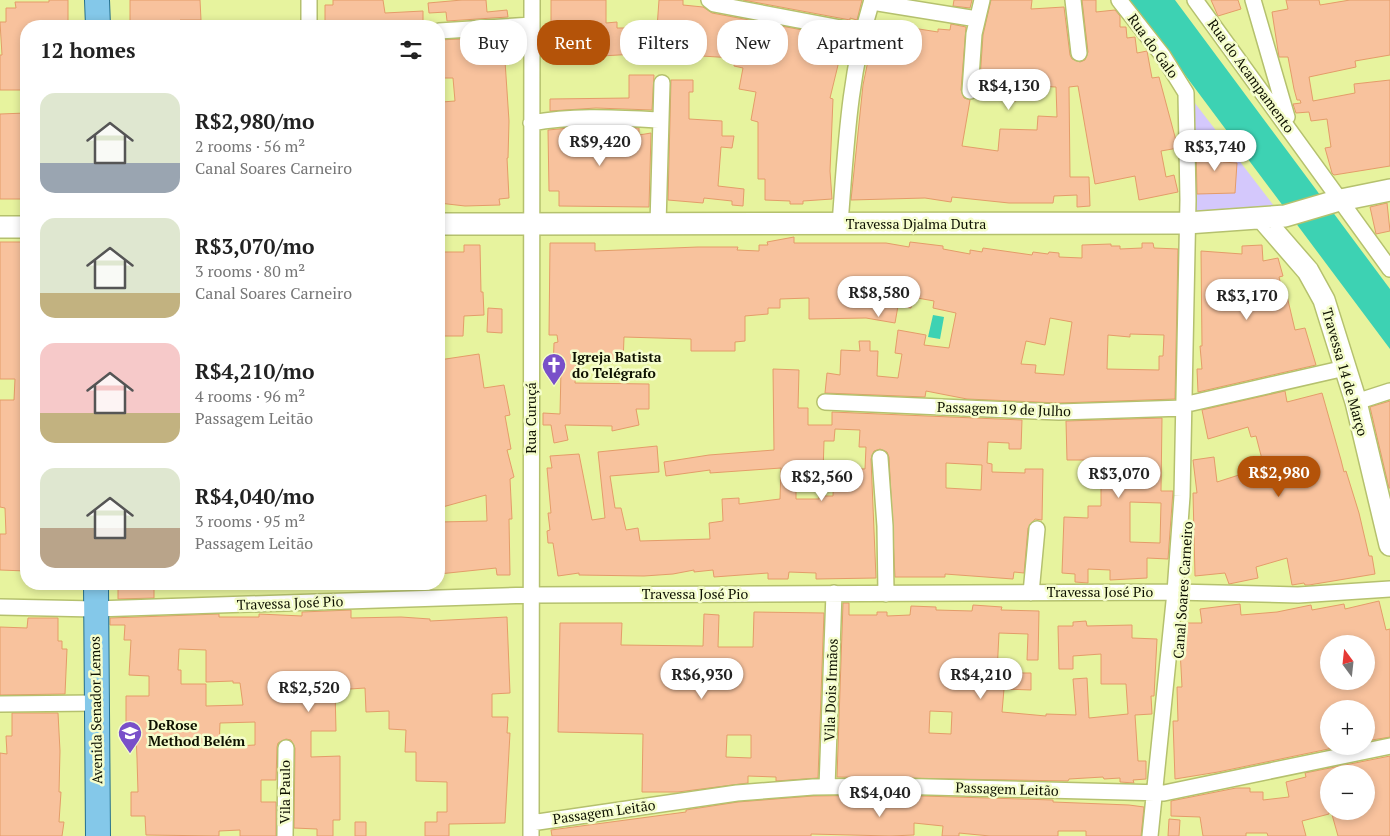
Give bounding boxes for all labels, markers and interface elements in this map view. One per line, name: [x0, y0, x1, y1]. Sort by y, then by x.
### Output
street label: Rua do Galo: [1124, 10, 1183, 82]
street label: Rua do Acampamento: [1204, 15, 1299, 137]
chip: Buy: [460, 20, 527, 65]
chip: Rent: [537, 20, 610, 65]
chip: Filters: [620, 20, 707, 65]
chip: New: [717, 20, 788, 65]
chip: Apartment: [798, 20, 922, 65]
text: 12 homes: [40, 36, 136, 64]
icon: filters: [397, 36, 425, 64]
pin: R$4,130: [963, 68, 1055, 111]
text: R$4,130: [978, 74, 1040, 96]
text: R$2,980/mo: [195, 107, 315, 135]
icon: home: [80, 113, 140, 173]
pin: R$9,420: [554, 124, 646, 167]
text: R$9,420: [569, 130, 631, 152]
pin: R$3,740: [1169, 130, 1261, 172]
text: 2 rooms · 56 m²: [195, 135, 305, 157]
text: R$3,740: [1184, 135, 1246, 157]
text: Canal Soares Carneiro: [195, 157, 352, 179]
street label: Travessa Djalma Dutra: [846, 214, 986, 233]
text: R$3,070/mo: [195, 232, 315, 260]
icon: home: [80, 238, 140, 298]
text: 3 rooms · 80 m²: [195, 260, 305, 282]
pin: R$8,580: [833, 276, 925, 318]
pin: R$3,170: [1201, 278, 1293, 321]
text: R$8,580: [848, 281, 910, 303]
text: Canal Soares Carneiro: [195, 282, 352, 304]
text: R$3,170: [1216, 284, 1278, 306]
street label: Travessa 14 de Março: [1318, 306, 1373, 438]
place label: Igreja Batista do Telégrafo: [572, 347, 662, 382]
church icon: Igreja Batista do Telégrafo: [541, 352, 567, 386]
text: R$4,210/mo: [195, 357, 315, 385]
icon: home: [80, 363, 140, 423]
street label: Rua Curuçá: [521, 382, 540, 454]
text: 4 rooms · 96 m²: [195, 385, 305, 407]
street label: Passagem 19 de Julho: [937, 397, 1072, 420]
text: Passagem Leitão: [195, 407, 313, 429]
pin: R$3,070: [1073, 456, 1165, 499]
pin: R$2,980: [1233, 456, 1325, 498]
pin: R$2,560: [776, 460, 868, 502]
text: R$2,980: [1248, 461, 1310, 483]
text: R$3,070: [1088, 462, 1150, 484]
text: R$2,560: [791, 465, 853, 487]
text: R$4,040/mo: [195, 482, 315, 510]
icon: home: [80, 488, 140, 548]
text: 3 rooms · 95 m²: [195, 510, 305, 532]
street label: Canal Soares Carneiro: [1168, 520, 1197, 659]
text: Passagem Leitão: [195, 532, 313, 554]
street label: Travessa José Pio: [1047, 582, 1154, 601]
street label: Travessa José Pio: [642, 584, 749, 603]
street label: Travessa José Pio: [236, 591, 344, 614]
north arrow: [1320, 635, 1375, 690]
map controls: [1320, 635, 1375, 820]
street label: Avenida Senador Lemos: [85, 636, 106, 784]
street label: Vila Dois Irmãos: [819, 638, 842, 742]
pin: R$6,930: [656, 658, 748, 700]
pin: R$4,210: [935, 658, 1027, 700]
text: R$6,930: [671, 663, 733, 685]
text: R$4,210: [950, 663, 1012, 685]
pin: R$2,520: [263, 670, 355, 713]
text: R$2,520: [278, 676, 340, 698]
button: +: [1320, 700, 1375, 755]
place label: DeRose Method Belém: [148, 715, 245, 750]
school or university icon: DeRose Method Belém: [117, 720, 143, 754]
street label: Vila Paulo: [275, 760, 294, 824]
button: −: [1320, 765, 1375, 820]
pin: R$4,040: [834, 776, 926, 818]
street label: Passagem Leitão: [955, 777, 1059, 800]
text: R$4,040: [849, 781, 911, 803]
street label: Passagem Leitão: [551, 795, 657, 828]

